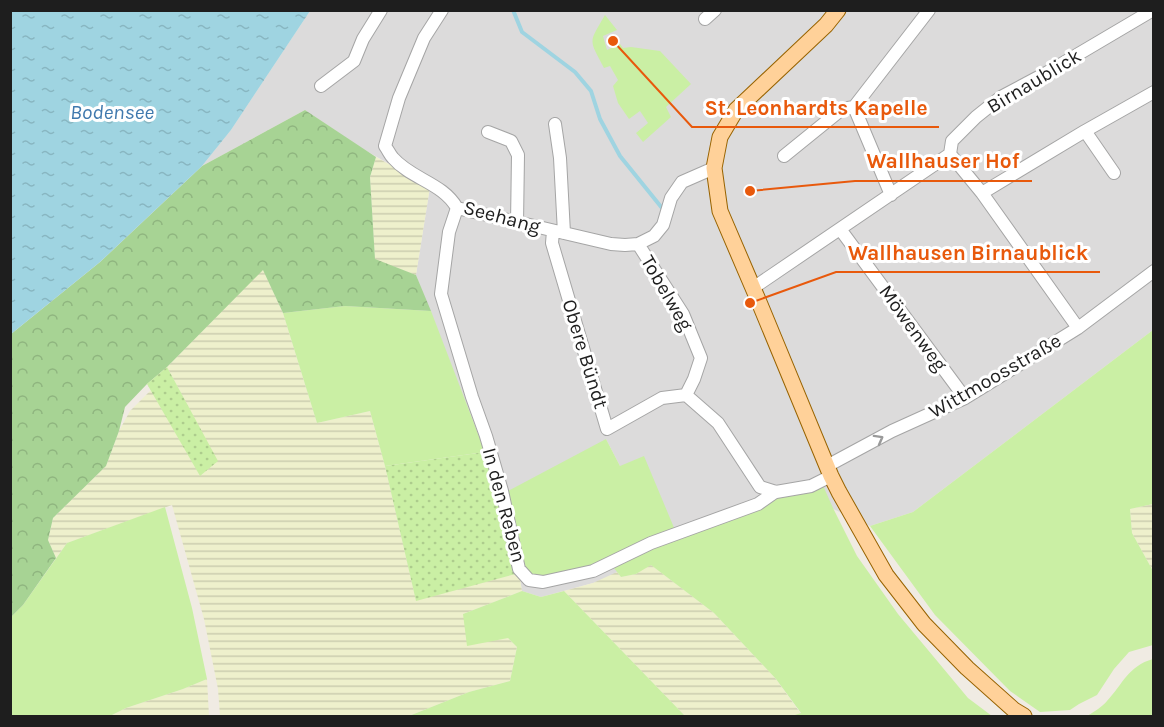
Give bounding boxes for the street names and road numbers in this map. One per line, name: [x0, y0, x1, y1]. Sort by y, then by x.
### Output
street label: Birnaublick: [983, 44, 1085, 118]
street label: Seehang: [461, 196, 543, 238]
street label: Tobelweg: [636, 251, 698, 335]
street label: Möwenweg: [874, 280, 952, 376]
street label: Obere Bündt: [557, 296, 613, 412]
street label: Wittmoosstraße: [925, 329, 1065, 423]
street label: In den Reben: [478, 445, 530, 565]

